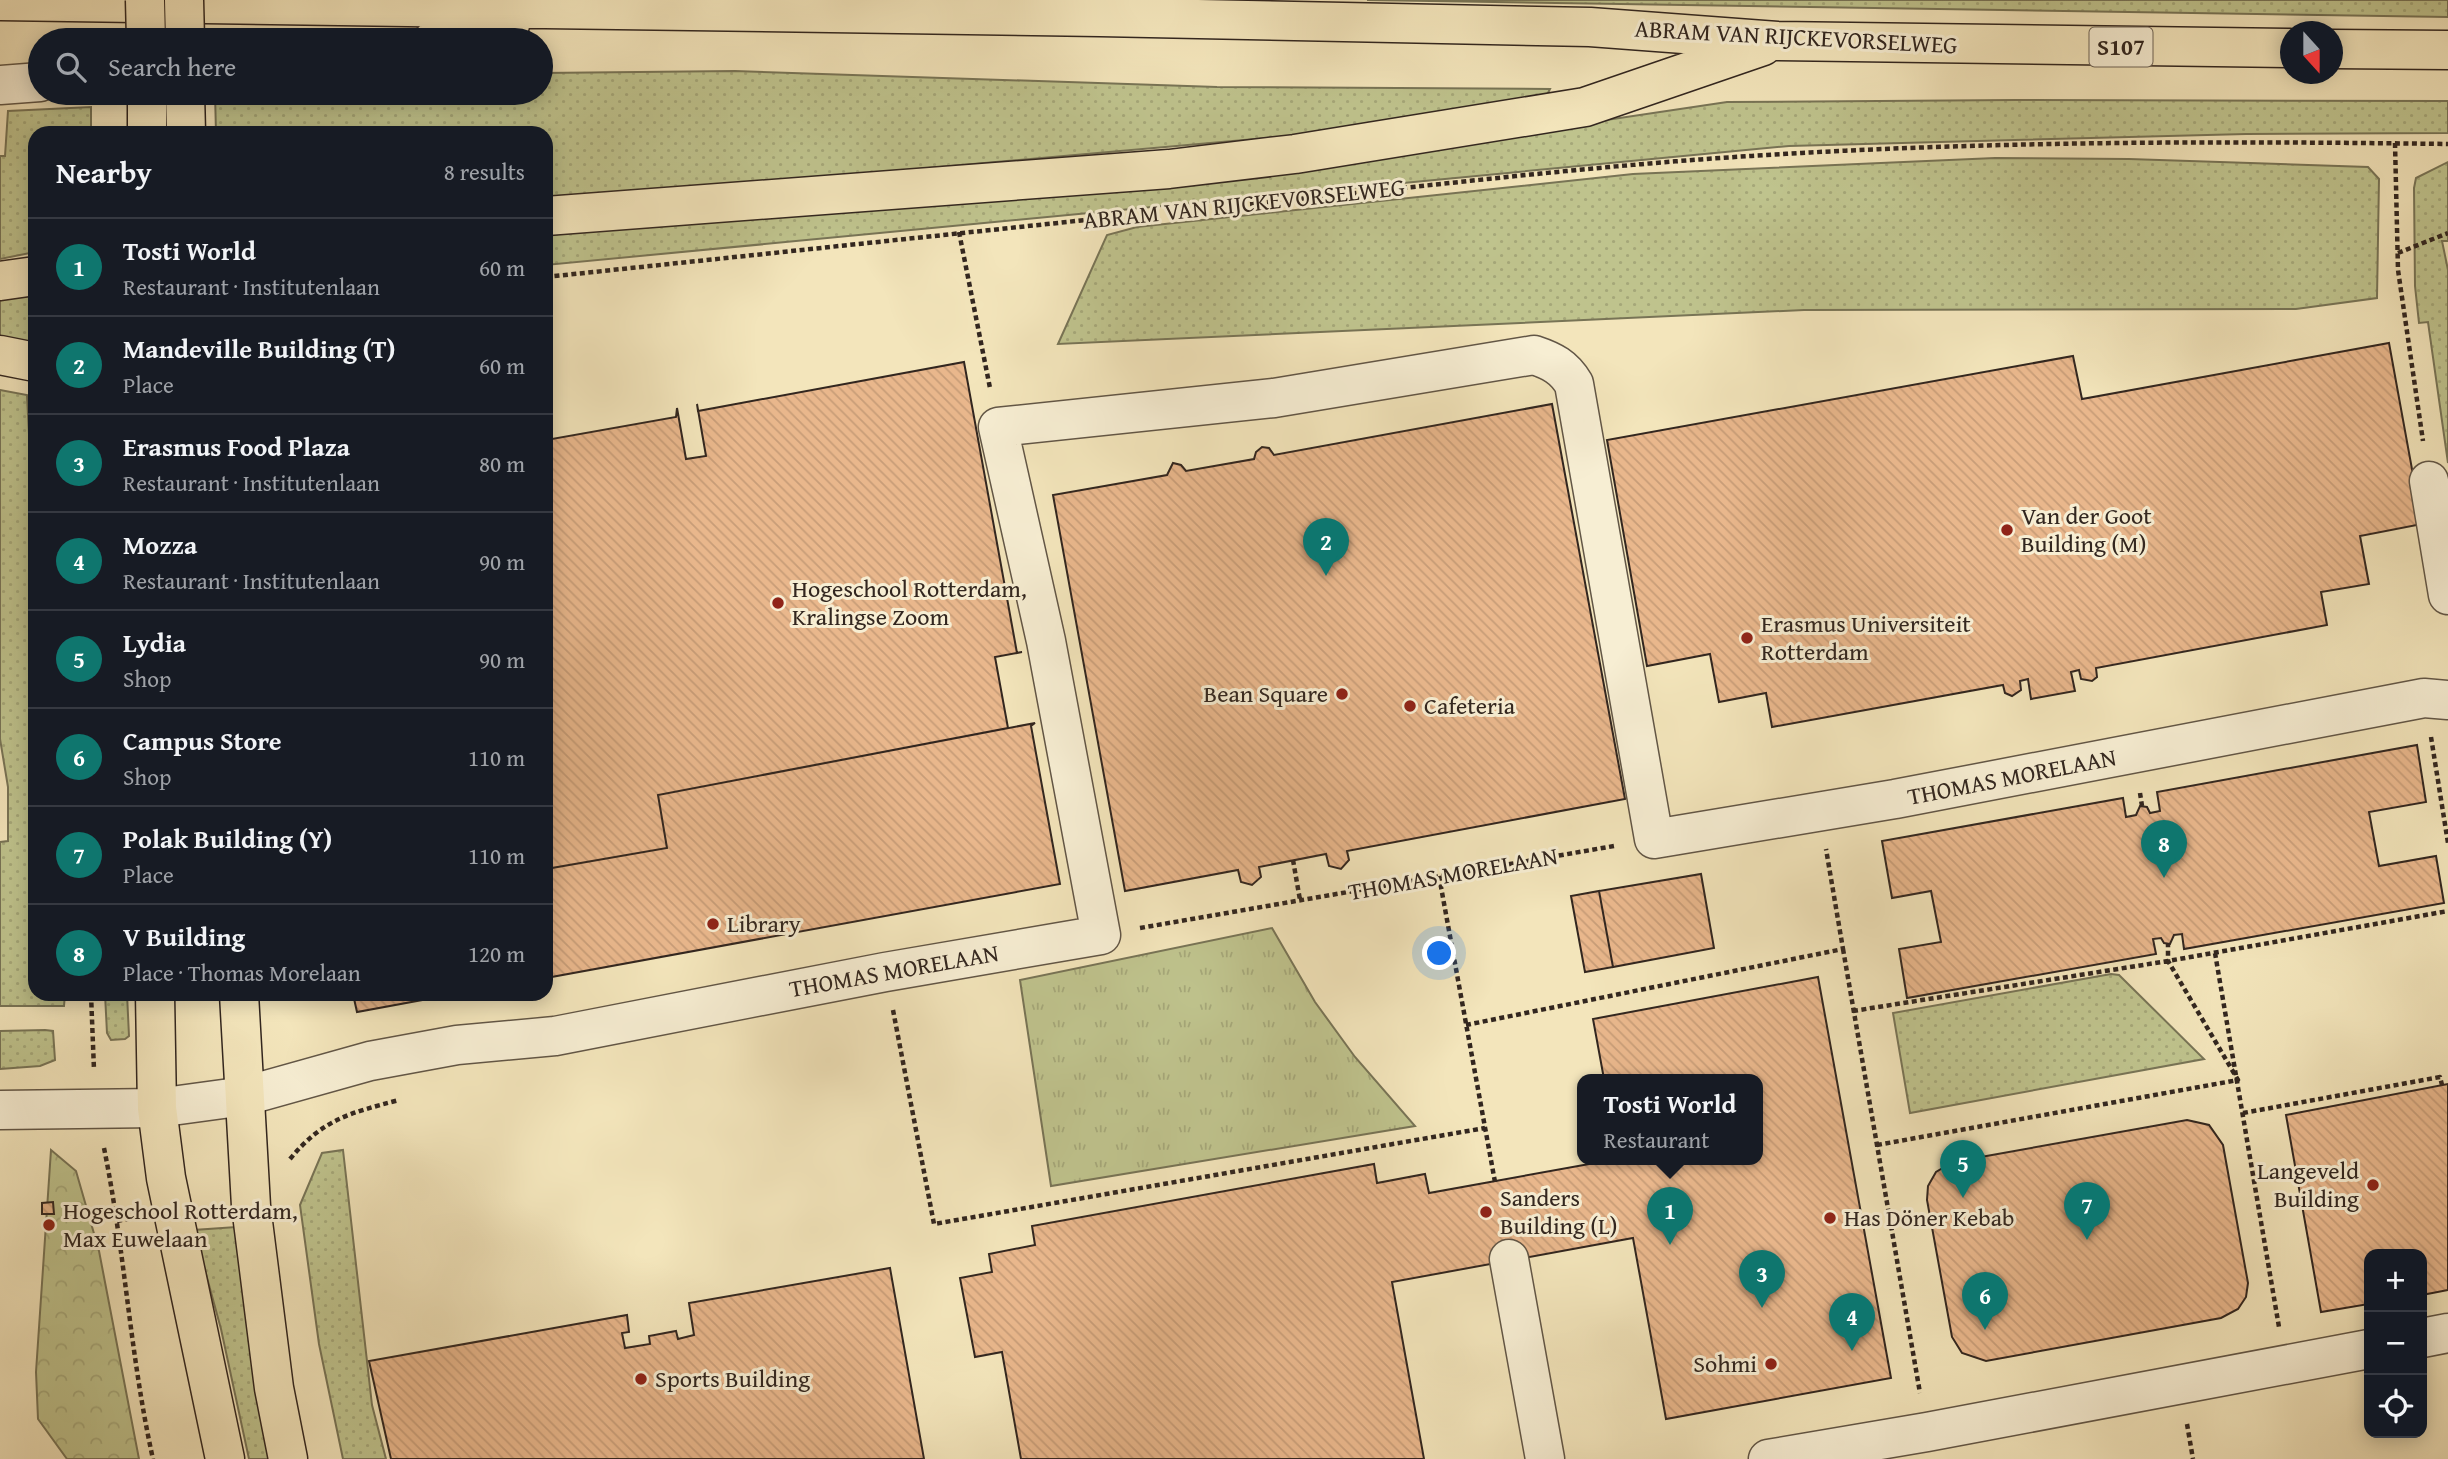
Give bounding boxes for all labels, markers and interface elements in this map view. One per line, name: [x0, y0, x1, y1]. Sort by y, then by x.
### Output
street label: ABRAM VAN RIJCKEVORSELWEG: [1634, 11, 1958, 62]
north arrow: [2280, 21, 2343, 84]
search box: [28, 28, 553, 105]
road number: S107: [2090, 28, 2152, 66]
text: Search here: [108, 47, 236, 86]
icon: search: [52, 48, 90, 86]
text: Nearby: [56, 150, 152, 194]
text: 8 results: [444, 155, 525, 188]
street label: ABRAM VAN RIJCKEVORSELWEG: [1081, 169, 1407, 238]
text: Tosti World: [123, 231, 256, 270]
text: 1: [73, 251, 85, 284]
text: 60 m: [479, 251, 525, 284]
text: Restaurant · Institutenlaan: [123, 270, 380, 303]
text: Mandeville Building (T): [123, 329, 395, 368]
text: 2: [73, 349, 85, 382]
text: 60 m: [479, 349, 525, 382]
text: Place: [123, 368, 174, 401]
text: Erasmus Food Plaza: [123, 427, 350, 466]
text: 3: [73, 447, 85, 480]
text: 80 m: [479, 447, 525, 480]
text: Restaurant · Institutenlaan: [123, 466, 380, 499]
place label: Van der Goot Building (M): [2021, 498, 2152, 561]
pin: 2: [1303, 518, 1349, 576]
marker: Van der Goot Building (M): [1999, 522, 2015, 538]
text: Mozza: [123, 525, 197, 564]
text: 4: [73, 545, 85, 578]
text: 90 m: [479, 545, 525, 578]
text: Restaurant · Institutenlaan: [123, 564, 380, 597]
place label: Hogeschool Rotterdam, Kralingse Zoom: [792, 571, 1027, 634]
marker: Hogeschool Rotterdam, Kralingse Zoom: [770, 595, 786, 611]
place label: Erasmus Universiteit Rotterdam: [1761, 606, 1971, 669]
text: Lydia: [123, 623, 186, 662]
marker: Erasmus Universiteit Rotterdam: [1739, 630, 1755, 646]
text: 5: [73, 643, 85, 676]
text: 90 m: [479, 643, 525, 676]
text: Shop: [123, 662, 171, 695]
place label: Bean Square: [1204, 676, 1328, 711]
marker: Bean Square: [1334, 686, 1350, 702]
place label: Cafeteria: [1424, 688, 1516, 723]
marker: Cafeteria: [1402, 698, 1418, 714]
text: Campus Store: [123, 721, 282, 760]
street label: THOMAS MORELAAN: [1905, 739, 2120, 814]
text: 6: [73, 741, 85, 774]
text: 110 m: [468, 741, 525, 774]
text: Shop: [123, 760, 171, 793]
text: Polak Building (Y): [123, 819, 332, 858]
pin: 8: [2141, 820, 2187, 878]
street label: THOMAS MORELAAN: [1346, 838, 1561, 909]
text: 7: [73, 839, 85, 872]
text: 110 m: [468, 839, 525, 872]
text: Place: [123, 858, 174, 891]
place label: Library: [727, 906, 801, 941]
marker: Library: [705, 916, 721, 932]
text: V Building: [123, 917, 245, 956]
street label: THOMAS MORELAAN: [787, 935, 1002, 1006]
your location: [1422, 936, 1456, 970]
text: 8: [73, 937, 85, 970]
text: 120 m: [468, 937, 525, 970]
text: Place · Thomas Morelaan: [123, 956, 361, 989]
popup: [1577, 1074, 1763, 1165]
text: Tosti World: [1604, 1084, 1736, 1123]
text: Restaurant: [1604, 1123, 1709, 1156]
pin: 5: [1940, 1140, 1986, 1198]
place label: Langeveld Building: [2257, 1153, 2359, 1216]
marker: Langeveld Building: [2365, 1177, 2381, 1193]
place label: Sanders Building (L): [1500, 1180, 1617, 1243]
pin: 7: [2064, 1182, 2110, 1240]
pin: 1: [1647, 1187, 1693, 1245]
place label: Hogeschool Rotterdam, Max Euwelaan: [63, 1193, 298, 1256]
place label: Has Döner Kebab: [1844, 1200, 2014, 1235]
marker: Sanders Building (L): [1478, 1204, 1494, 1220]
marker: Has Döner Kebab: [1822, 1210, 1838, 1226]
marker: Hogeschool Rotterdam, Max Euwelaan: [41, 1217, 57, 1233]
map controls: [2364, 1249, 2427, 1438]
button: +: [2364, 1249, 2427, 1312]
pin: 3: [1739, 1250, 1785, 1308]
pin: 6: [1962, 1272, 2008, 1330]
pin: 4: [1829, 1293, 1875, 1351]
button: −: [2364, 1312, 2427, 1375]
place label: Sohmi: [1693, 1346, 1757, 1381]
marker: Sohmi: [1763, 1356, 1779, 1372]
place label: Sports Building: [655, 1361, 810, 1396]
marker: Sports Building: [633, 1371, 649, 1387]
button: locate: [2364, 1375, 2427, 1438]

